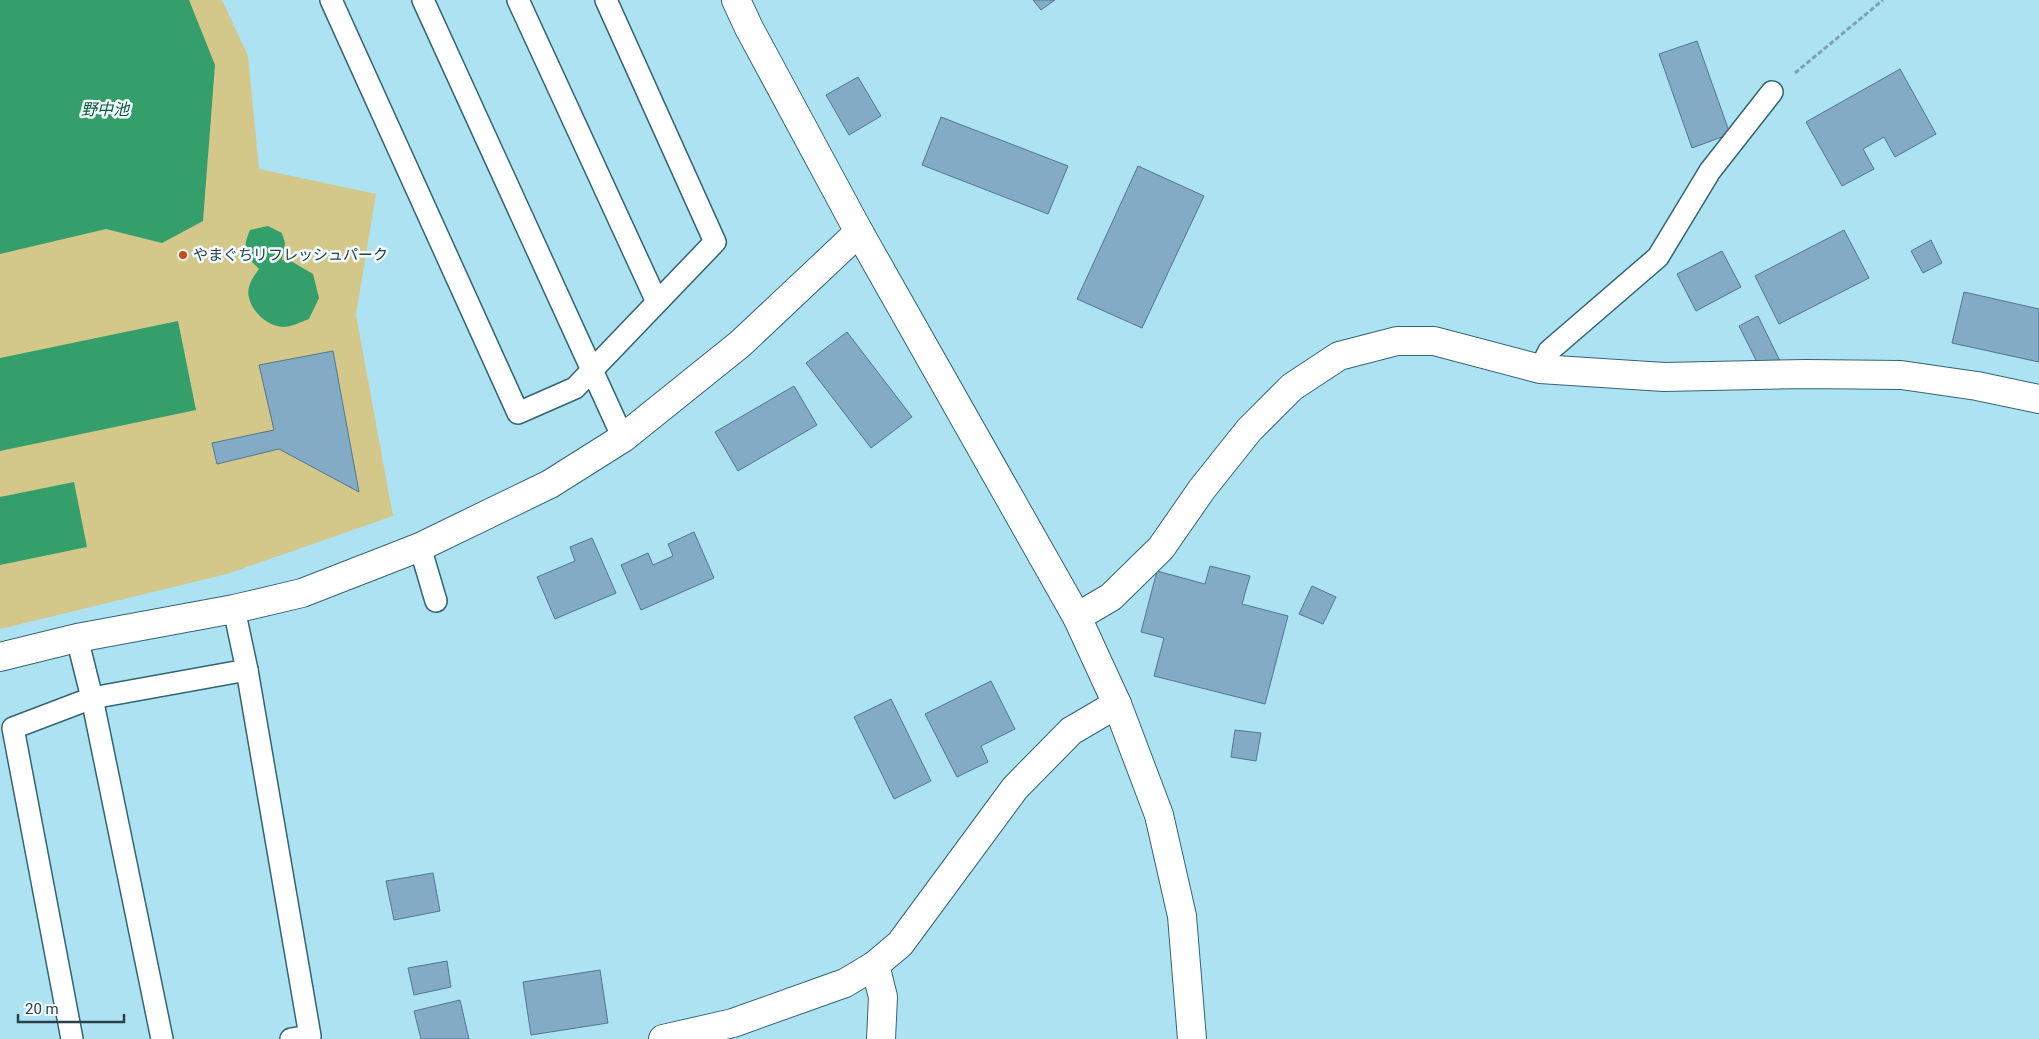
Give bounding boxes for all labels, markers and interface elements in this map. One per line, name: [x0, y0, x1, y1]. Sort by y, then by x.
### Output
water label: 野中池: [81, 100, 131, 119]
place label: やまぐちリフレッシュパーク: [193, 246, 388, 264]
marker: やまぐちリフレッシュパーク: [177, 249, 189, 261]
scale bar: [18, 992, 124, 1024]
text: 20 m: [25, 1000, 59, 1018]

